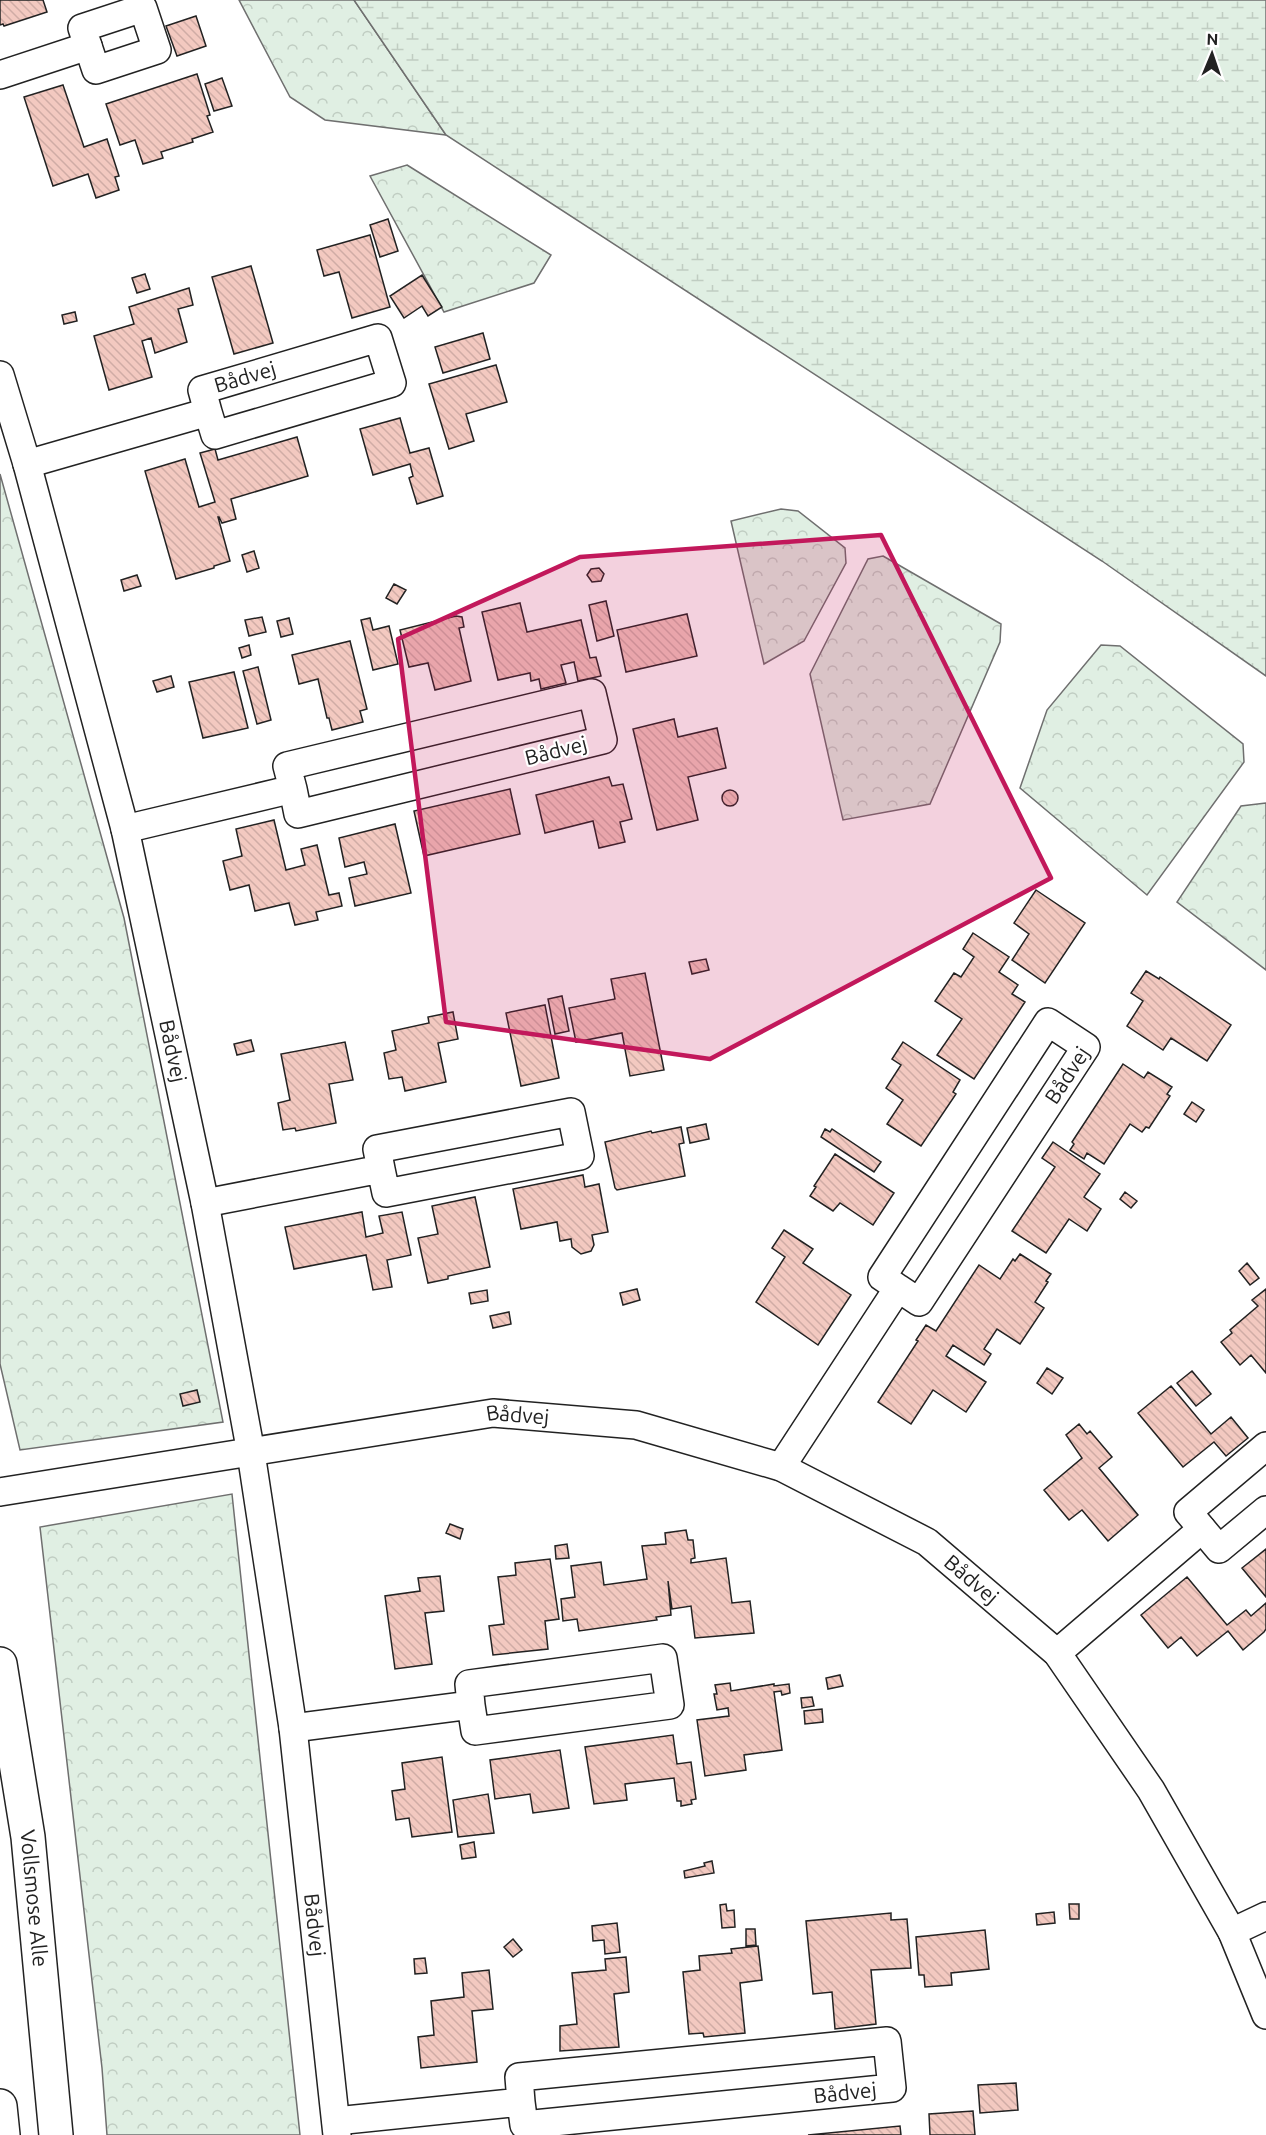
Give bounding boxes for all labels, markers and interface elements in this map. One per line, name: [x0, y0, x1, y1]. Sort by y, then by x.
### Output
north arrow: [1182, 24, 1242, 84]
text: N: [1206, 30, 1219, 48]
street label: Bådvej: [211, 356, 279, 397]
street label: Bådvej: [522, 731, 589, 769]
street label: Bådvej: [155, 1017, 192, 1084]
street label: Bådvej: [1039, 1042, 1094, 1108]
street label: Bådvej: [484, 1399, 550, 1429]
street label: Bådvej: [940, 1549, 1004, 1609]
street label: Vollsmose Alle: [16, 1828, 53, 1968]
street label: Bådvej: [300, 1892, 331, 1958]
street label: Bådvej: [812, 2077, 878, 2107]

